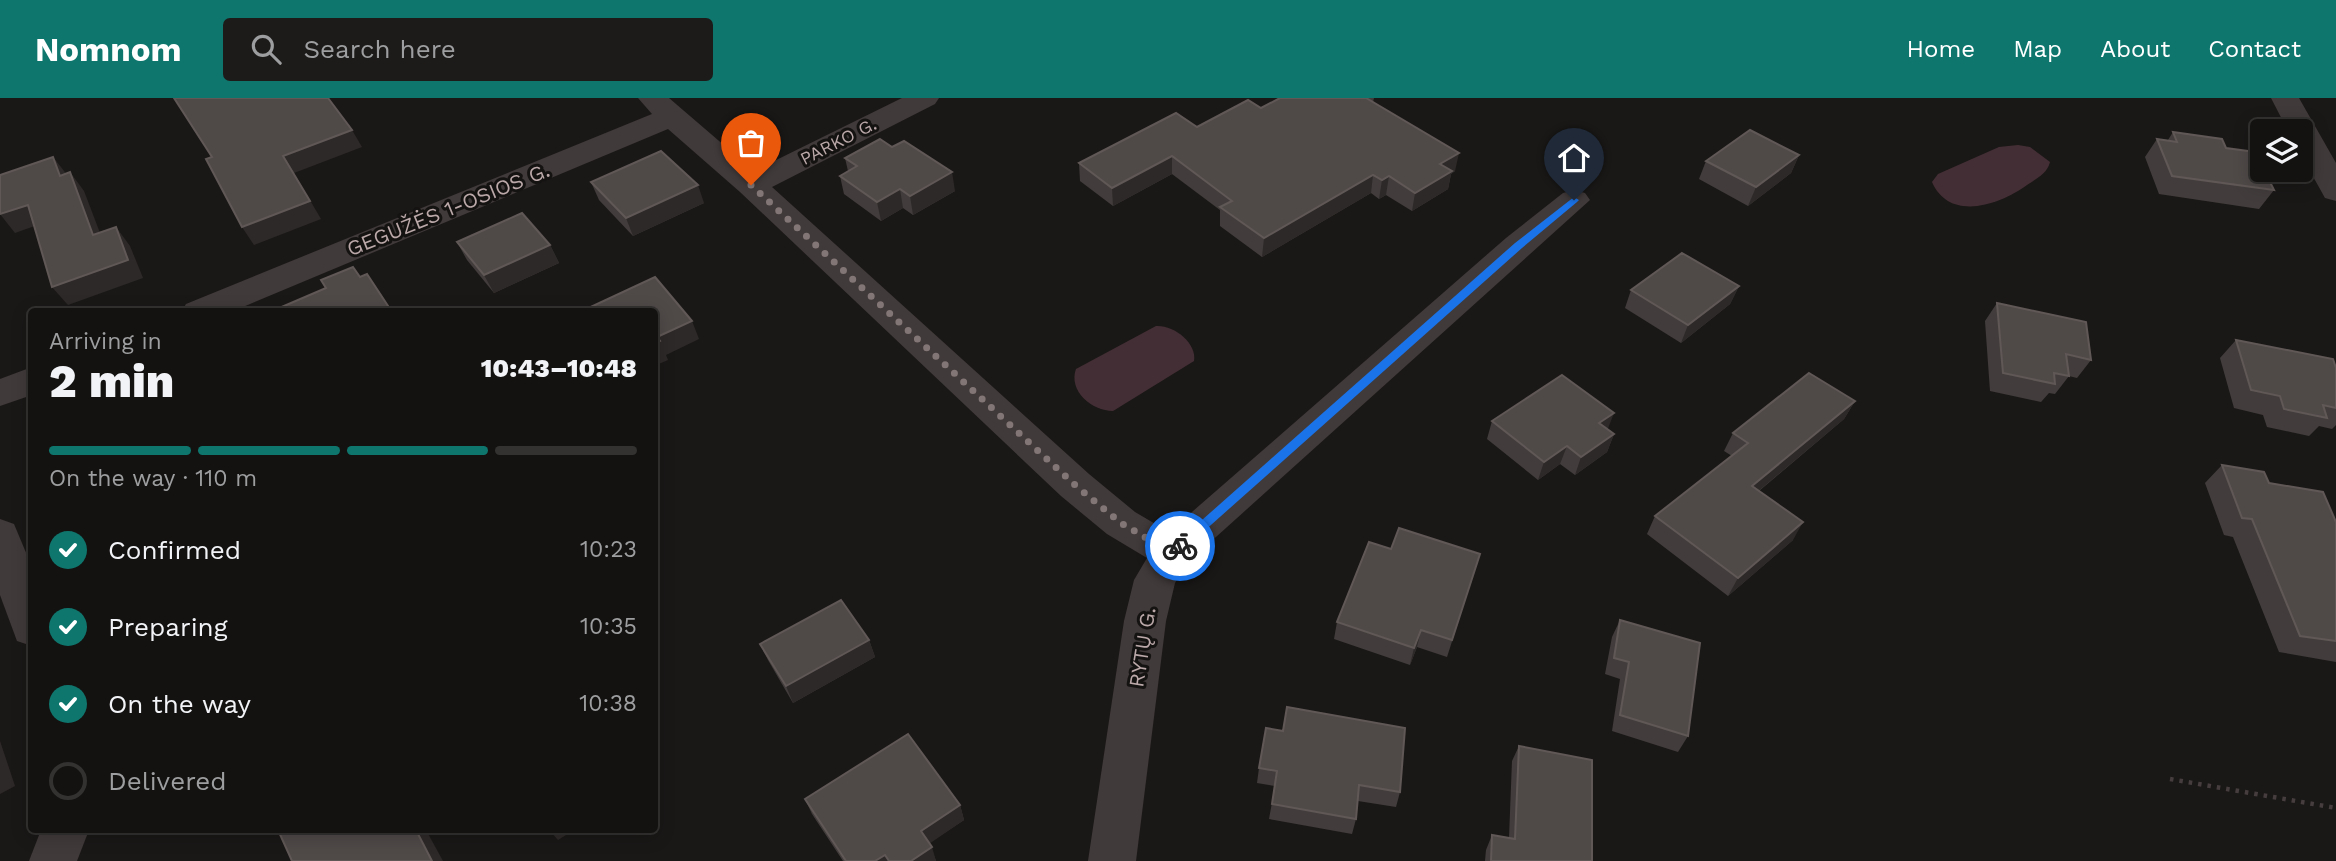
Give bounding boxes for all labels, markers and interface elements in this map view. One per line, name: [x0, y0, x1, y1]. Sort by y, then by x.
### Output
search box: [223, 18, 713, 81]
text: Nomnom: [35, 30, 181, 69]
icon: search: [247, 30, 285, 68]
text: Search here: [303, 34, 456, 64]
text: Home: [1907, 35, 1975, 63]
text: Map: [2013, 35, 2062, 63]
text: About: [2100, 35, 2170, 63]
text: Contact: [2208, 35, 2301, 63]
pin: [721, 113, 781, 185]
street label: PARKO G.: [796, 113, 880, 169]
map controls: [2250, 119, 2313, 182]
button: layers: [2250, 119, 2313, 182]
icon: bag: [732, 124, 770, 162]
pin: [1544, 128, 1604, 200]
icon: home: [1555, 139, 1593, 177]
street label: GEGUŽĖS 1-OSIOS G.: [343, 157, 553, 261]
text: Arriving in: [49, 328, 162, 355]
text: 10:43–10:48: [481, 353, 637, 383]
text: 2 min: [49, 354, 174, 408]
text: On the way · 110 m: [49, 465, 257, 492]
courier: [1145, 511, 1215, 581]
icon: bike: [1161, 527, 1199, 565]
icon: check: [49, 531, 87, 569]
text: Confirmed: [108, 535, 241, 565]
text: 10:23: [580, 536, 637, 563]
street label: RYTŲ G.: [1123, 605, 1161, 689]
icon: check: [49, 608, 87, 646]
text: Preparing: [108, 612, 228, 642]
text: 10:35: [580, 613, 637, 640]
icon: check: [49, 685, 87, 723]
text: On the way: [108, 689, 251, 719]
text: 10:38: [579, 690, 637, 717]
text: Delivered: [108, 766, 227, 796]

